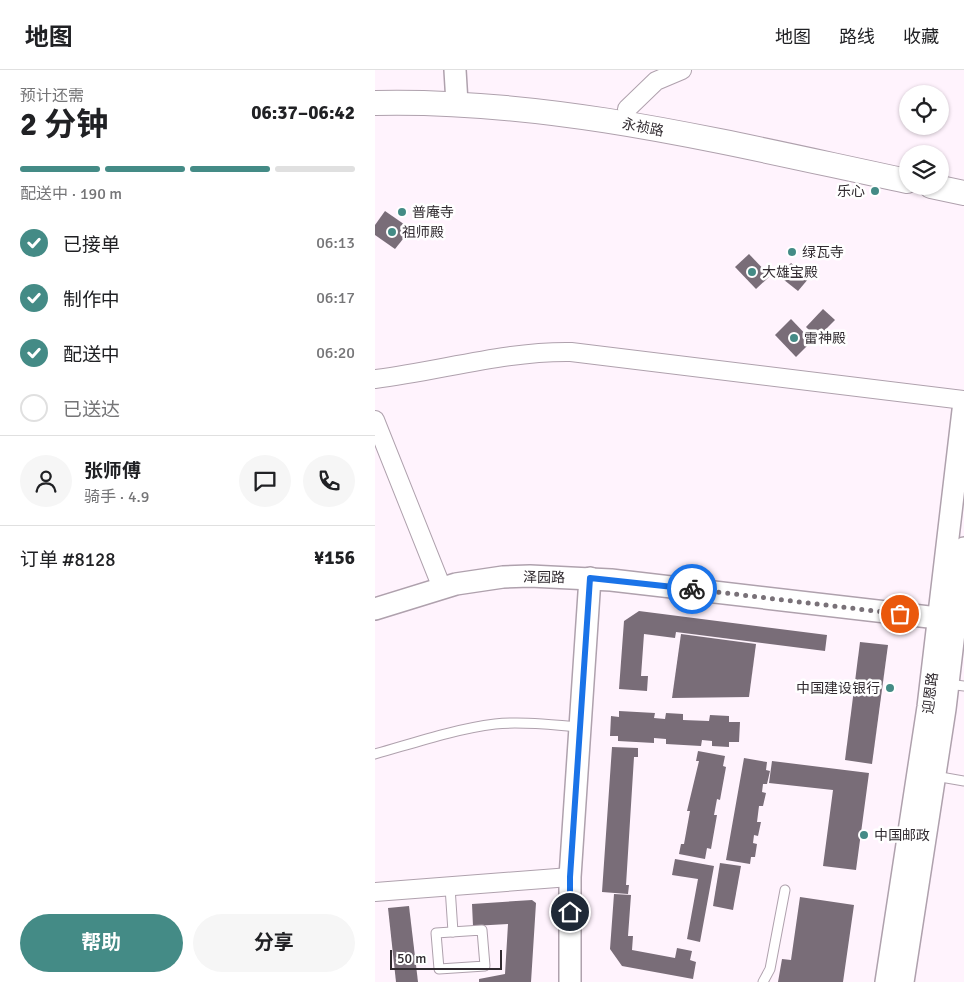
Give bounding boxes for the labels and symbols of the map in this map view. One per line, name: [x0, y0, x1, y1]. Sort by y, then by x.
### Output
street label: 永祯路: [621, 115, 665, 140]
place label: 乐心: [837, 183, 865, 200]
marker: 乐心: [869, 185, 881, 197]
place label: 普庵寺: [412, 204, 454, 221]
marker: 普庵寺: [396, 206, 408, 218]
place label: 祖师殿: [402, 224, 444, 241]
marker: 祖师殿: [386, 226, 398, 238]
place label: 绿瓦寺: [802, 244, 844, 261]
marker: 绿瓦寺: [786, 246, 798, 258]
place label: 大雄宝殿: [762, 264, 818, 281]
marker: 大雄宝殿: [746, 266, 758, 278]
place label: 雷神殿: [804, 330, 846, 347]
marker: 雷神殿: [788, 332, 800, 344]
courier: [667, 564, 717, 614]
street label: 泽园路: [523, 569, 565, 586]
pin: [879, 593, 921, 635]
street label: 迎恩路: [920, 671, 941, 715]
place label: 中国建设银行: [796, 680, 880, 697]
marker: 中国建设银行: [884, 682, 896, 694]
place label: 中国邮政: [874, 827, 930, 844]
marker: 中国邮政: [858, 829, 870, 841]
pin: [549, 891, 591, 933]
scale bar: [390, 947, 503, 970]

